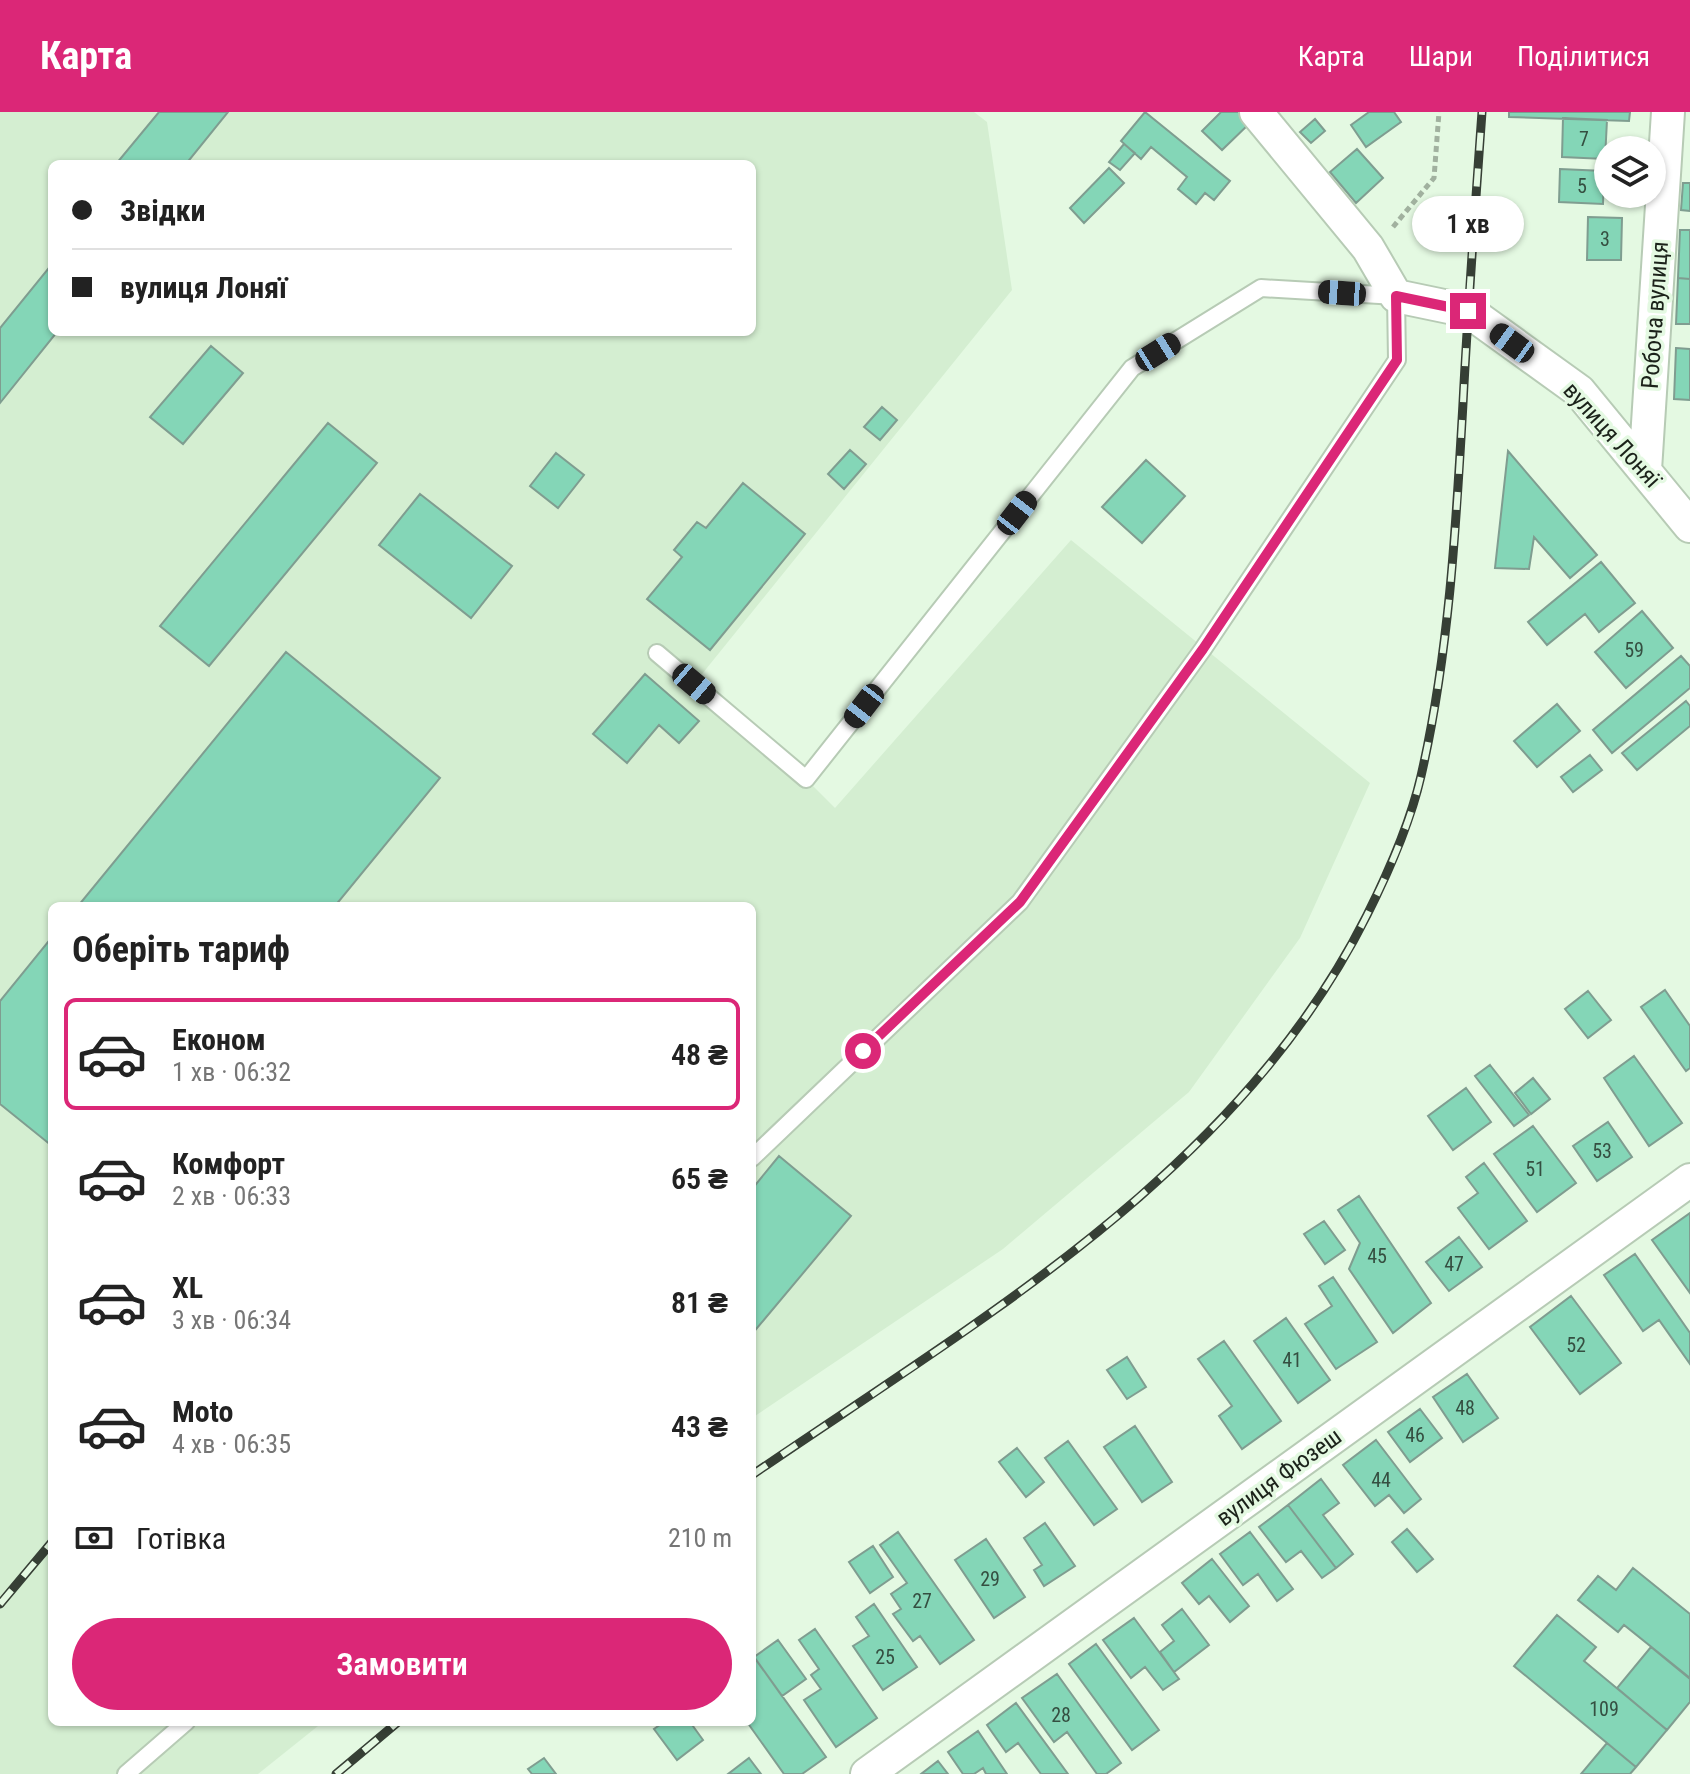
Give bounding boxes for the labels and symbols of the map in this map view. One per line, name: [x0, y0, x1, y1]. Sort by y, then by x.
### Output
house number: 7: [1579, 127, 1589, 151]
house number: 5: [1577, 174, 1587, 198]
callout: 1 хв: [1412, 195, 1524, 251]
house number: 3: [1600, 227, 1610, 251]
street label: Робоча вулиця: [1636, 240, 1674, 390]
car: [1317, 279, 1367, 307]
route end: [1450, 293, 1486, 329]
car: [1486, 319, 1538, 367]
car: [1131, 329, 1185, 375]
street label: вулиця Лоняї: [1557, 377, 1667, 494]
car: [993, 487, 1041, 539]
house number: 59: [1624, 638, 1644, 662]
car: [668, 659, 720, 709]
car: [840, 680, 888, 732]
route start: [845, 1033, 881, 1069]
house number: 53: [1592, 1139, 1612, 1163]
house number: 51: [1525, 1157, 1545, 1181]
house number: 45: [1367, 1244, 1387, 1268]
house number: 47: [1444, 1252, 1464, 1276]
house number: 52: [1566, 1333, 1586, 1357]
house number: 41: [1282, 1348, 1302, 1372]
house number: 48: [1455, 1396, 1475, 1420]
street label: вулиця Фюзеш: [1211, 1422, 1347, 1532]
house number: 46: [1405, 1423, 1425, 1447]
house number: 44: [1371, 1468, 1391, 1492]
house number: 29: [980, 1567, 1000, 1591]
house number: 27: [912, 1589, 932, 1613]
house number: 25: [875, 1645, 895, 1669]
house number: 109: [1589, 1697, 1619, 1721]
house number: 28: [1051, 1703, 1071, 1727]

